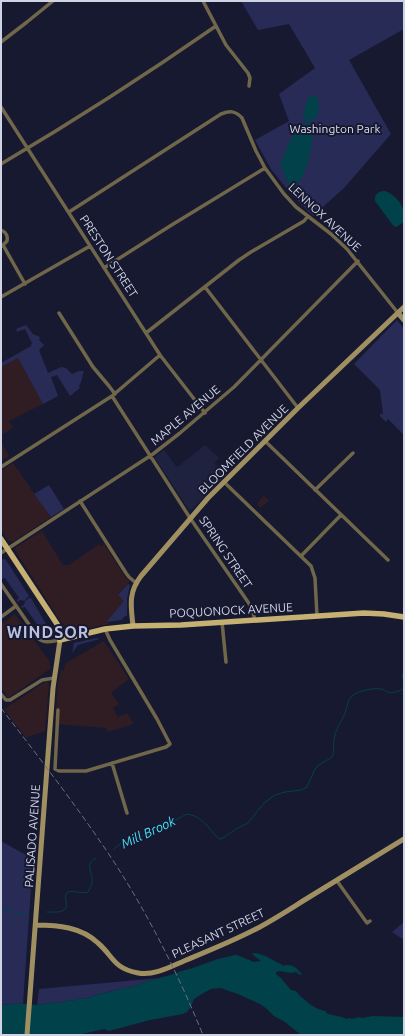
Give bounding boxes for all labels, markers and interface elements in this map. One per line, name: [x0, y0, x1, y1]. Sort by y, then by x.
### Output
park label: Washington Park: [290, 122, 380, 135]
street label: LENNOX AVENUE: [286, 180, 364, 254]
street label: PRESTON STREET: [78, 212, 141, 300]
street label: MAPLE AVENUE: [148, 382, 222, 448]
street label: BLOOMFIELD AVENUE: [196, 401, 291, 496]
street label: SPRING STREET: [197, 514, 255, 591]
street label: POQUONOCK AVENUE: [169, 600, 293, 620]
district label: WINDSOR: [7, 623, 89, 641]
street label: PALISADO AVENUE: [22, 784, 42, 888]
water label: Mill Brook: [119, 813, 178, 851]
street label: PLEASANT STREET: [170, 906, 267, 960]

